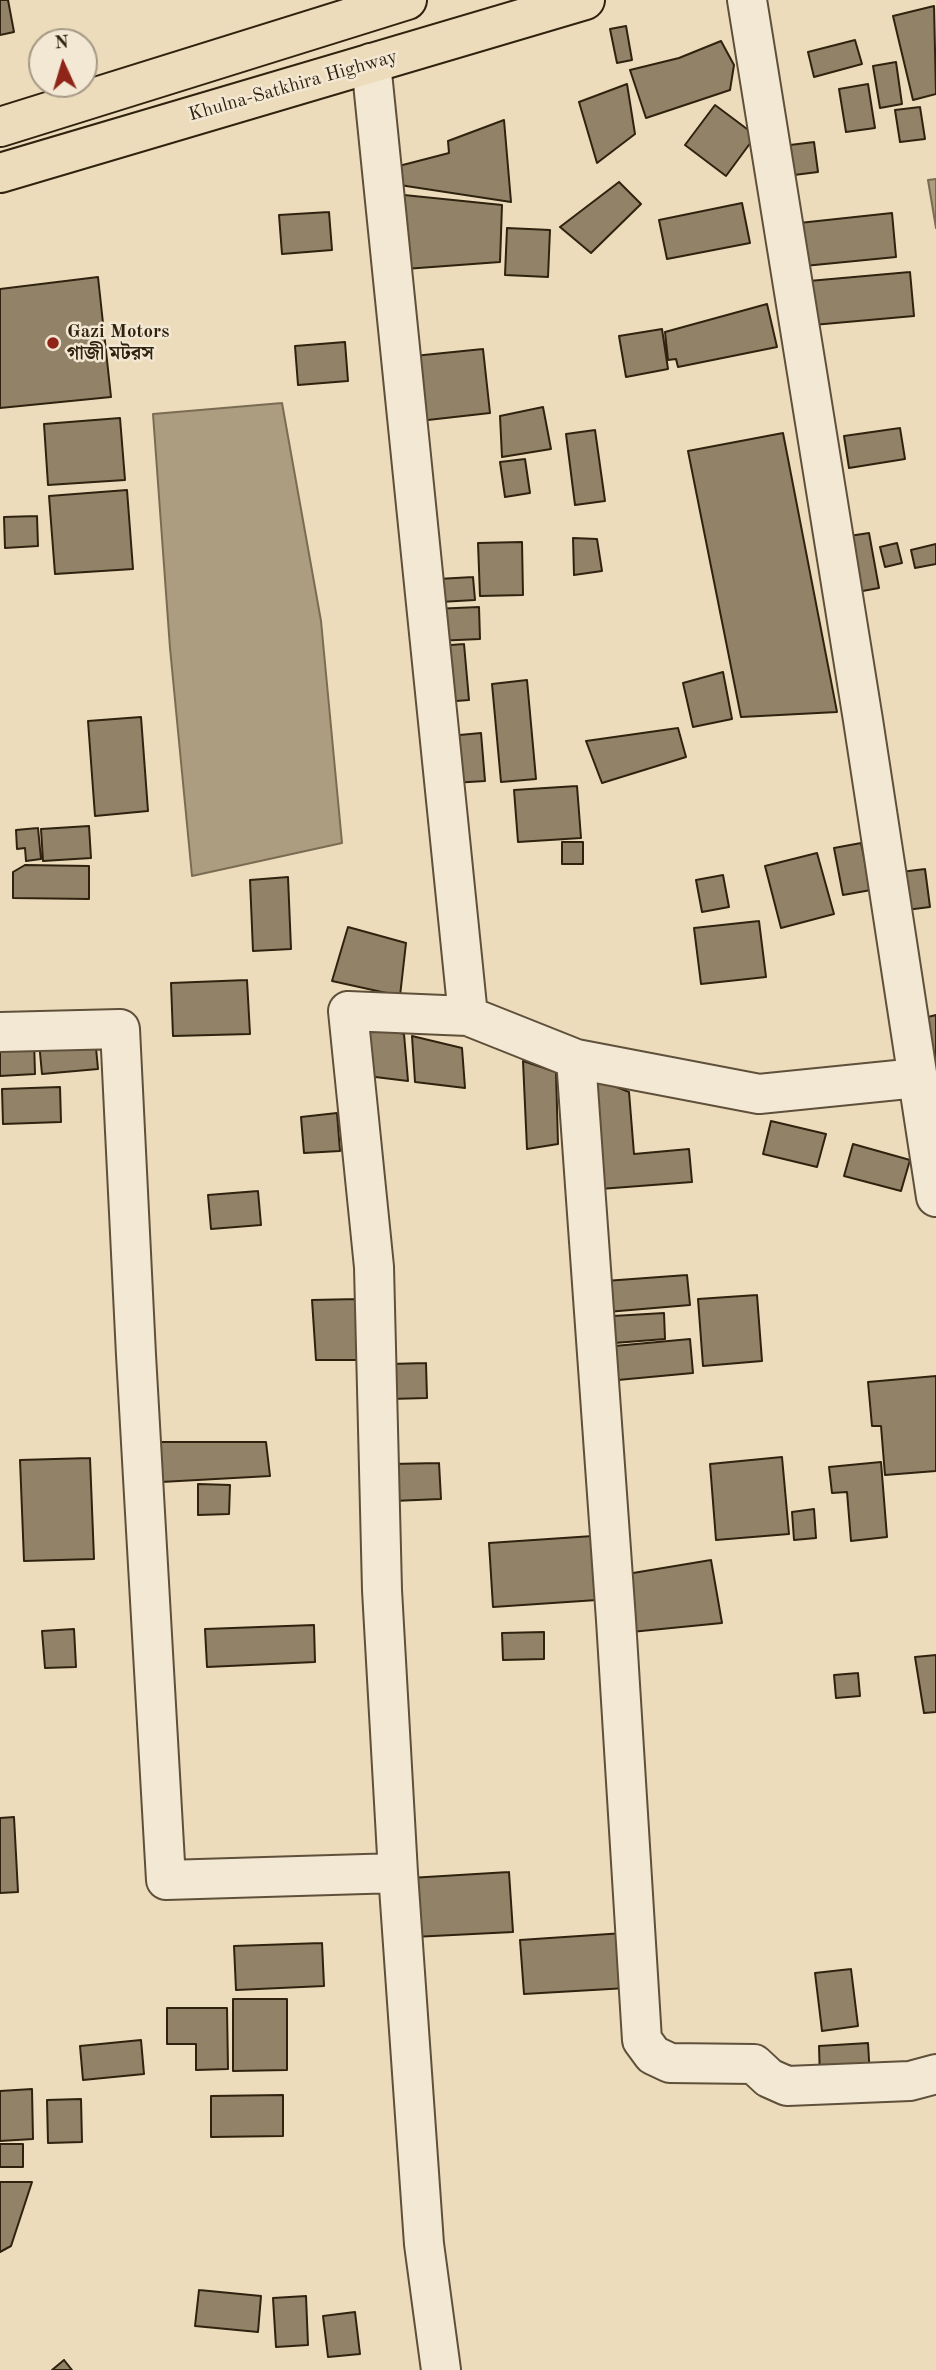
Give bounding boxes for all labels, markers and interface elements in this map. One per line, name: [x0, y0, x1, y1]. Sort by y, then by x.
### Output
north arrow: [28, 28, 98, 98]
text: N: [54, 34, 70, 54]
street label: Khulna-Satkhira Highway: [186, 45, 400, 127]
place label: Gazi Motors গাজী মটরস: [67, 321, 169, 365]
marker: Gazi Motors গাজী মটরস: [45, 335, 61, 351]

